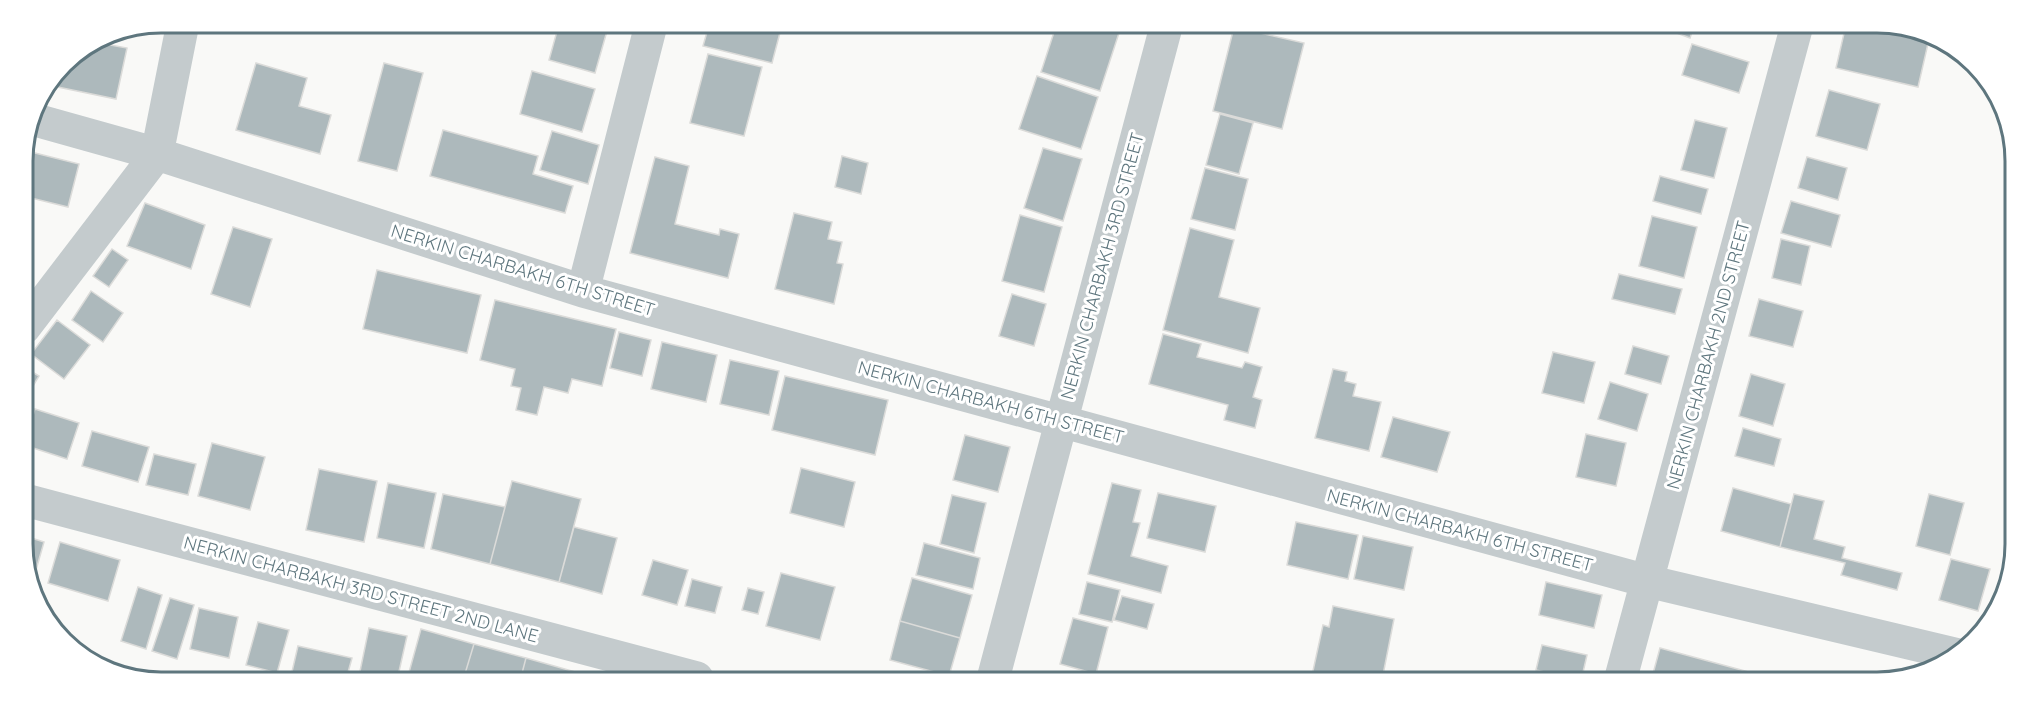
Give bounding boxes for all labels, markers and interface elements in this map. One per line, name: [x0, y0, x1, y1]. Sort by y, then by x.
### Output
street label: NERKIN CHARBAKH 3RD STREET: [1055, 130, 1149, 402]
street label: NERKIN CHARBAKH 2ND STREET: [1661, 218, 1755, 492]
street label: NERKIN CHARBAKH 6TH STREET: [388, 219, 658, 321]
street label: NERKIN CHARBAKH 6TH STREET: [855, 355, 1127, 449]
street label: NERKIN CHARBAKH 6TH STREET: [1324, 483, 1596, 577]
street label: NERKIN CHARBAKH 3RD STREET 2ND LANE: [181, 531, 541, 647]

